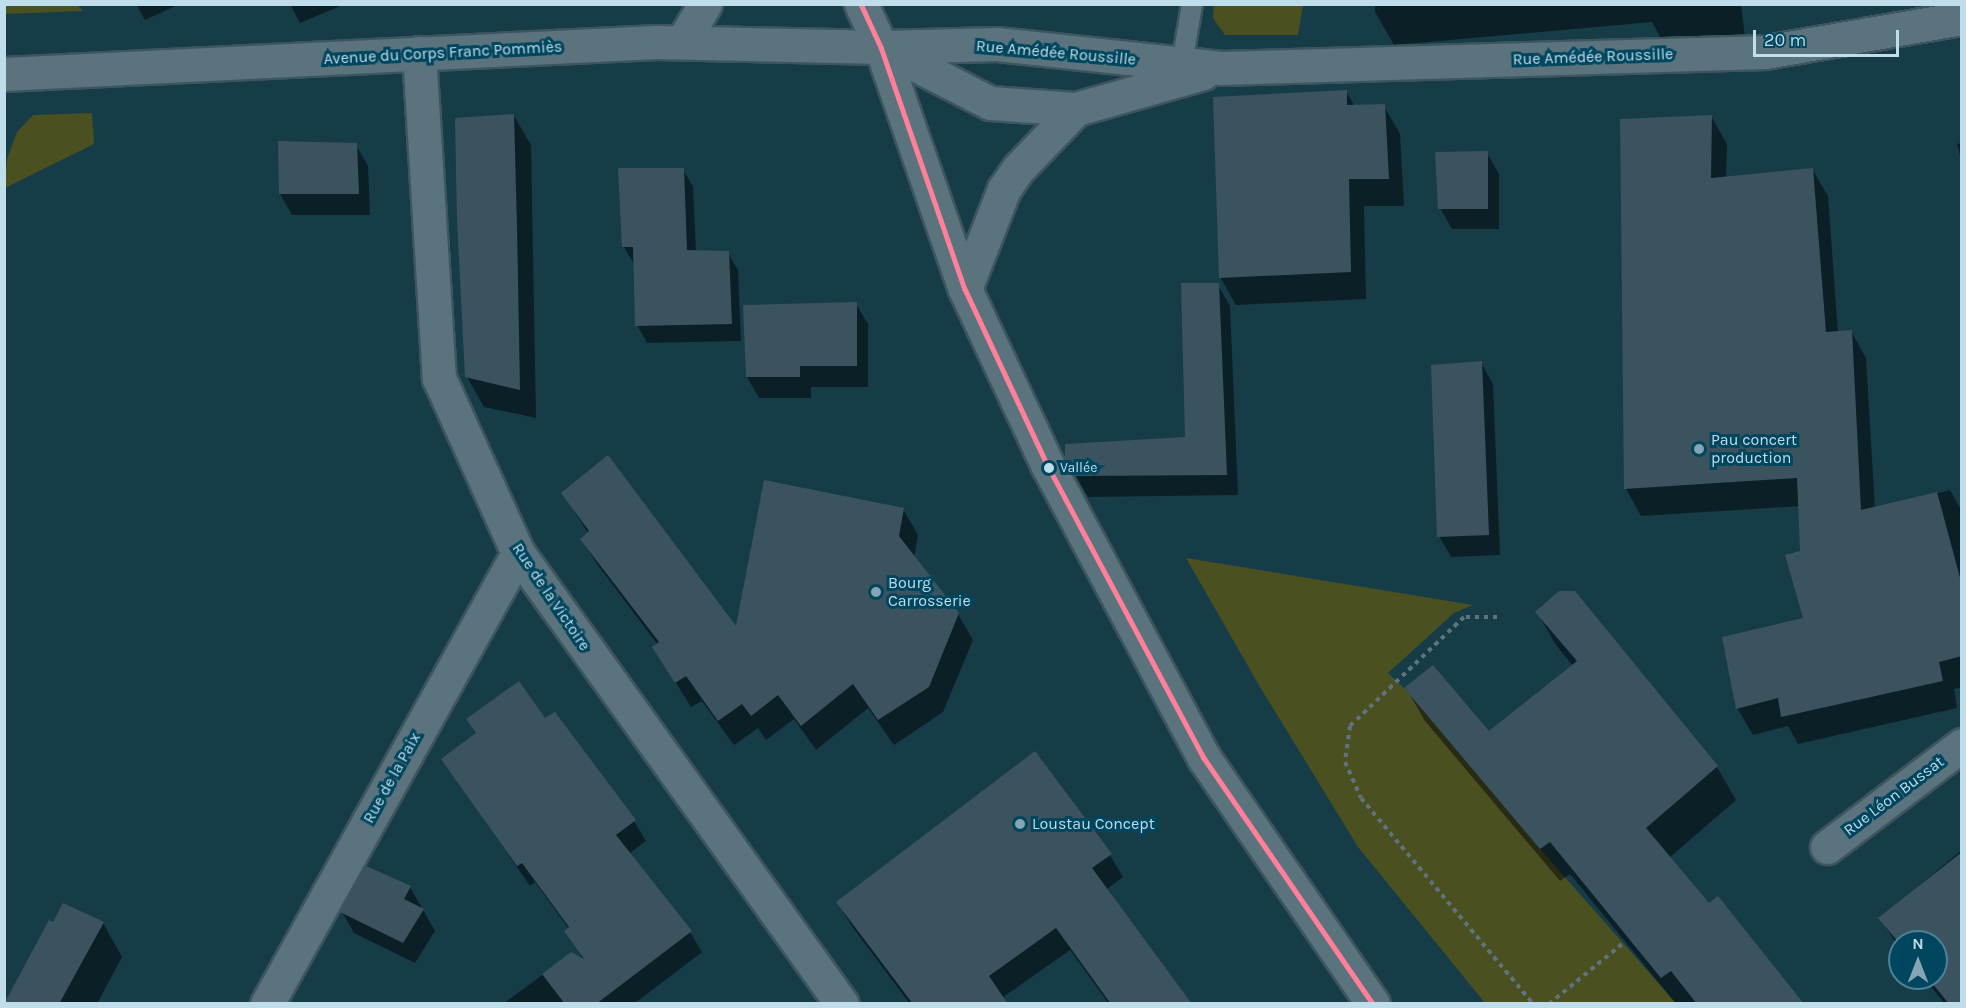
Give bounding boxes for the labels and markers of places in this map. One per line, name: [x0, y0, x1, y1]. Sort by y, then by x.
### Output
place label: Pau concert production: [1711, 430, 1797, 468]
marker: Pau concert production: [1692, 442, 1706, 456]
place label: Vallée: [1060, 460, 1097, 476]
marker: Vallée: [1043, 462, 1055, 474]
place label: Bourg Carrosserie: [888, 573, 971, 611]
marker: Bourg Carrosserie: [869, 585, 883, 599]
place label: Loustau Concept: [1032, 814, 1155, 834]
marker: Loustau Concept: [1013, 817, 1027, 831]

